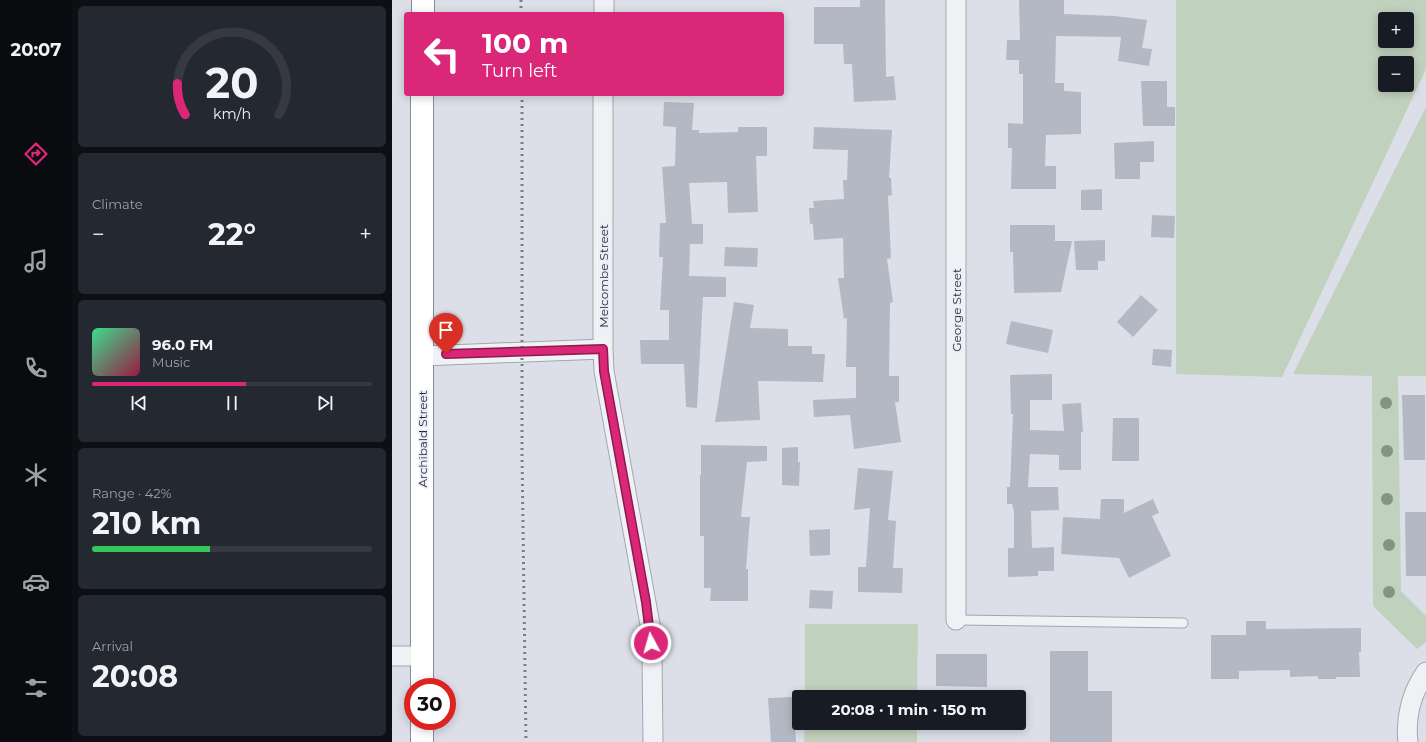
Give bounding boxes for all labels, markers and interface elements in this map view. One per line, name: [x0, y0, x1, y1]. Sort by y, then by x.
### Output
map controls: [1378, 12, 1414, 92]
button: +: [1378, 12, 1414, 48]
text: 100 m: [482, 26, 568, 60]
icon: left: [416, 28, 468, 80]
text: 20:07: [11, 39, 61, 61]
button: −: [1378, 56, 1414, 92]
text: 20: [206, 57, 258, 107]
text: Turn left: [482, 60, 557, 82]
text: km/h: [213, 104, 251, 122]
icon: directions: [22, 140, 50, 168]
text: Climate: [92, 196, 143, 212]
text: 22°: [208, 216, 256, 253]
text: −: [92, 221, 105, 248]
text: +: [359, 221, 372, 248]
street label: Melcombe Street: [596, 224, 611, 328]
icon: music: [22, 247, 50, 275]
street label: George Street: [949, 268, 964, 352]
pin: [429, 313, 463, 354]
icon: arrive: [435, 319, 457, 341]
text: 96.0 FM: [152, 335, 213, 354]
icon: phone: [22, 354, 50, 382]
text: Music: [152, 354, 190, 370]
street label: Archibald Street: [415, 390, 430, 488]
icon: previous: [128, 392, 150, 414]
icon: pause: [221, 392, 243, 414]
icon: next: [314, 392, 336, 414]
icon: climate: [22, 461, 50, 489]
text: Range · 42%: [92, 485, 172, 501]
text: 210 km: [92, 505, 201, 542]
icon: car: [22, 568, 50, 596]
position arrow: [630, 622, 672, 664]
text: Arrival: [92, 638, 133, 654]
text: 20:08: [92, 658, 178, 695]
icon: filters: [22, 674, 50, 702]
speed limit sign: 30: [404, 678, 456, 730]
text: 20:08 · 1 min · 150 m: [832, 700, 986, 719]

